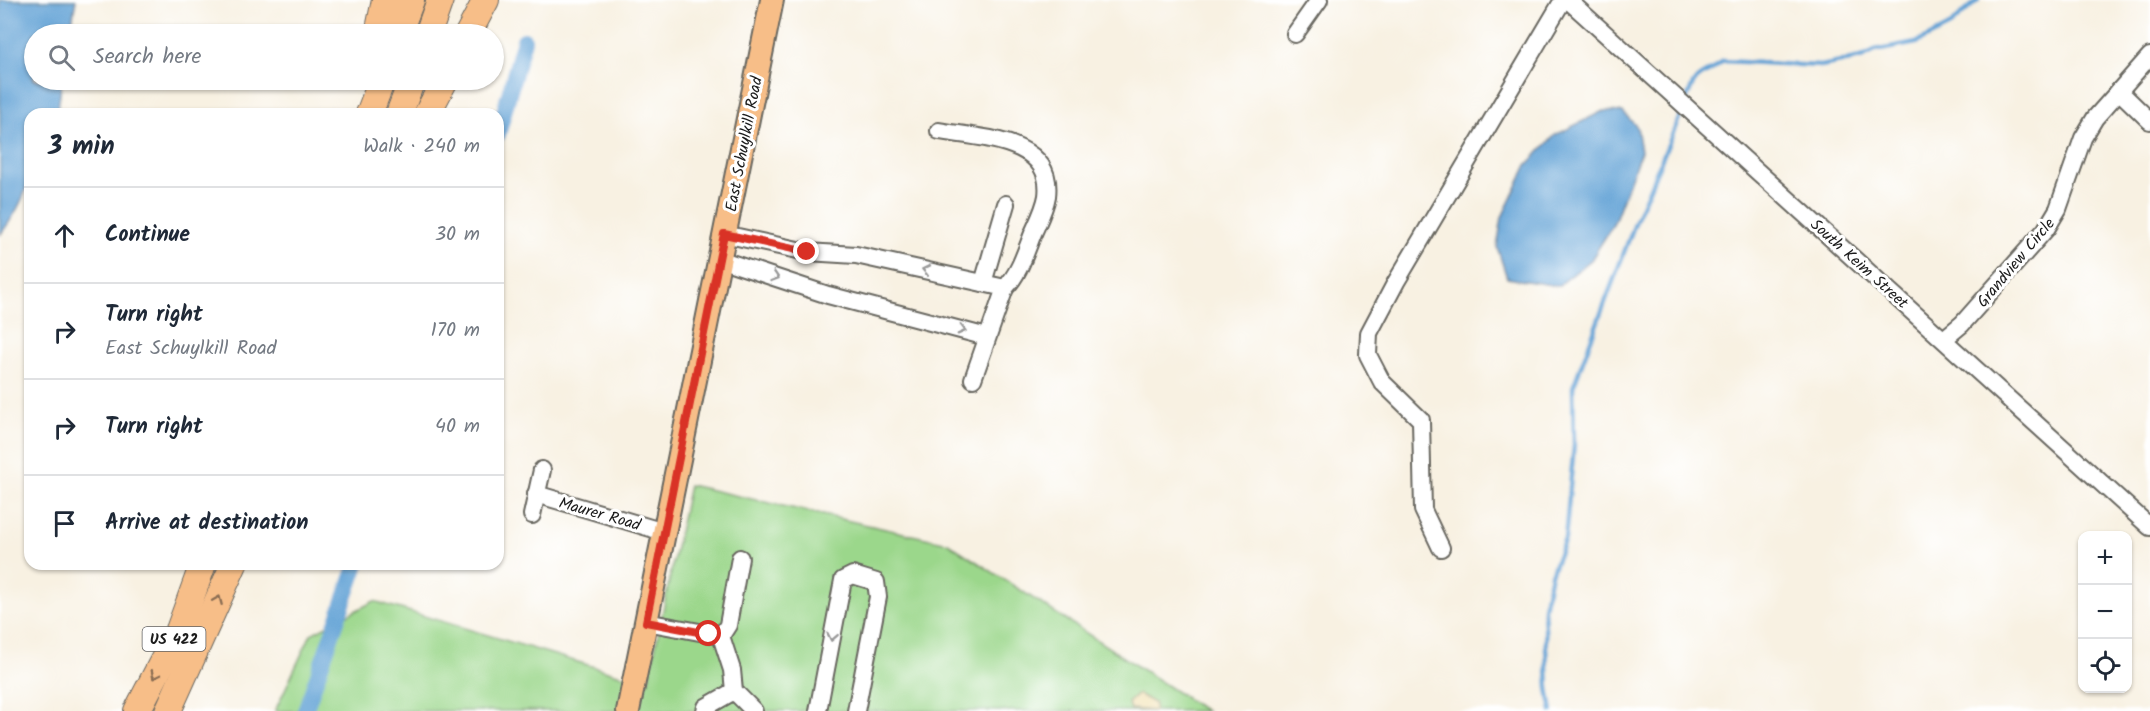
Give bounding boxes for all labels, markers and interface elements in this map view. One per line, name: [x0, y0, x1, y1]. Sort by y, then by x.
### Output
search box: [24, 24, 504, 90]
text: Search here: [93, 40, 201, 75]
icon: search: [45, 41, 78, 74]
street label: East Schuylkill Road: [719, 74, 770, 214]
text: 3 min: [48, 126, 115, 168]
text: Walk · 240 m: [363, 131, 480, 163]
street label: Grandview Circle: [1971, 212, 2061, 314]
street label: South Keim Street: [1804, 213, 1914, 316]
text: Continue: [105, 218, 190, 253]
icon: ahead: [48, 219, 81, 252]
text: 30 m: [435, 219, 480, 251]
route end: [793, 238, 819, 264]
one-way arrow: [921, 265, 931, 278]
one-way arrow: [769, 270, 780, 283]
text: Turn right: [105, 298, 203, 333]
icon: right: [48, 315, 81, 348]
text: 170 m: [431, 315, 480, 347]
one-way arrow: [957, 323, 967, 336]
text: East Schuylkill Road: [105, 333, 277, 365]
text: Turn right: [105, 410, 203, 445]
icon: right: [48, 411, 81, 444]
text: 40 m: [435, 411, 480, 443]
street label: Maurer Road: [556, 491, 644, 538]
text: Arrive at destination: [105, 506, 308, 541]
icon: arrive: [48, 507, 81, 540]
map controls: [2078, 531, 2132, 693]
button: +: [2078, 531, 2132, 585]
button: −: [2078, 585, 2132, 639]
one-way arrow: [211, 596, 223, 607]
route start: [695, 620, 721, 646]
road number: US 422: [142, 627, 206, 651]
one-way arrow: [826, 632, 839, 642]
button: locate: [2078, 639, 2132, 693]
one-way arrow: [151, 669, 162, 680]

